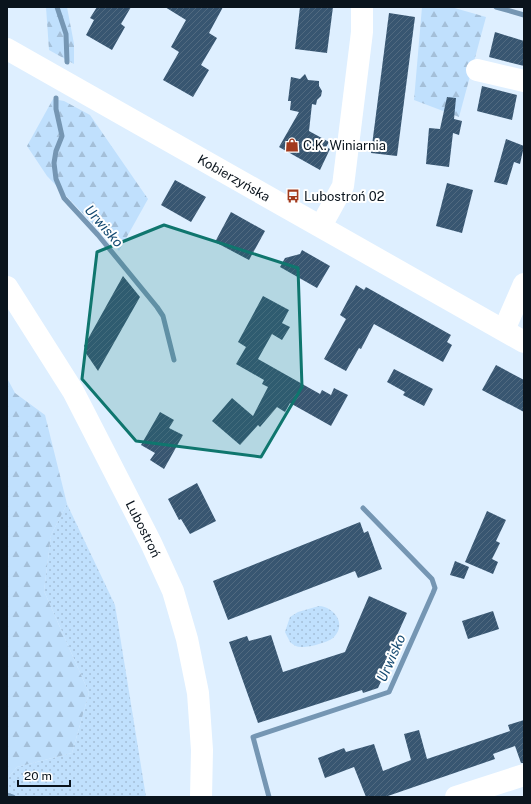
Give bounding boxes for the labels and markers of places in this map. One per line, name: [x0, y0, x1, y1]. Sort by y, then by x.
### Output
shop icon: C.K. Winiarnia: [284, 137, 300, 153]
place label: C.K. Winiarnia: [303, 138, 386, 153]
bus stop icon: Lubostroń 02: [285, 188, 301, 204]
place label: Lubostroń 02: [304, 189, 385, 204]

